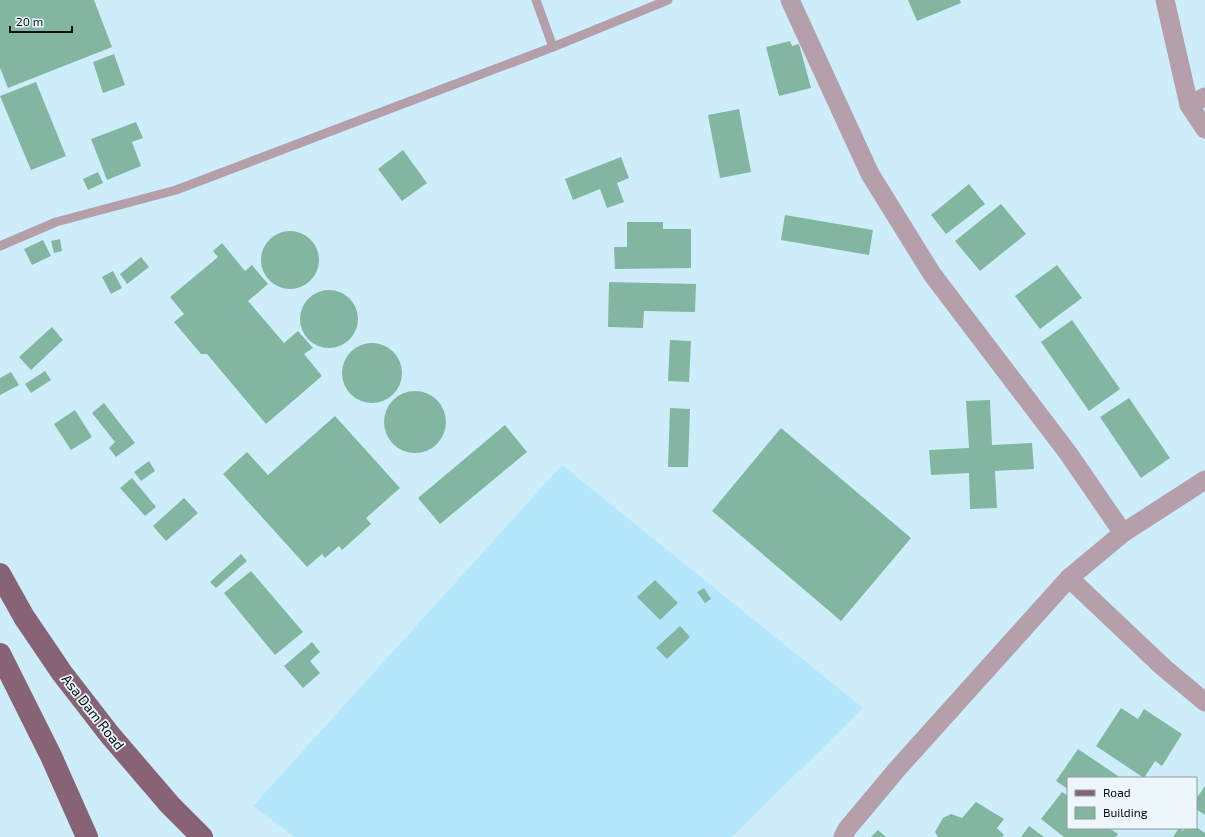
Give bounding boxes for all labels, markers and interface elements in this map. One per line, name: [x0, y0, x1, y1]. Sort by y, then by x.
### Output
scale bar: [10, 8, 72, 34]
text: 20 m: [16, 14, 43, 28]
street label: Asa Dam Road: [59, 671, 128, 753]
legend: [1067, 777, 1197, 829]
text: Road: [1103, 785, 1131, 799]
text: Building: [1103, 805, 1148, 819]

